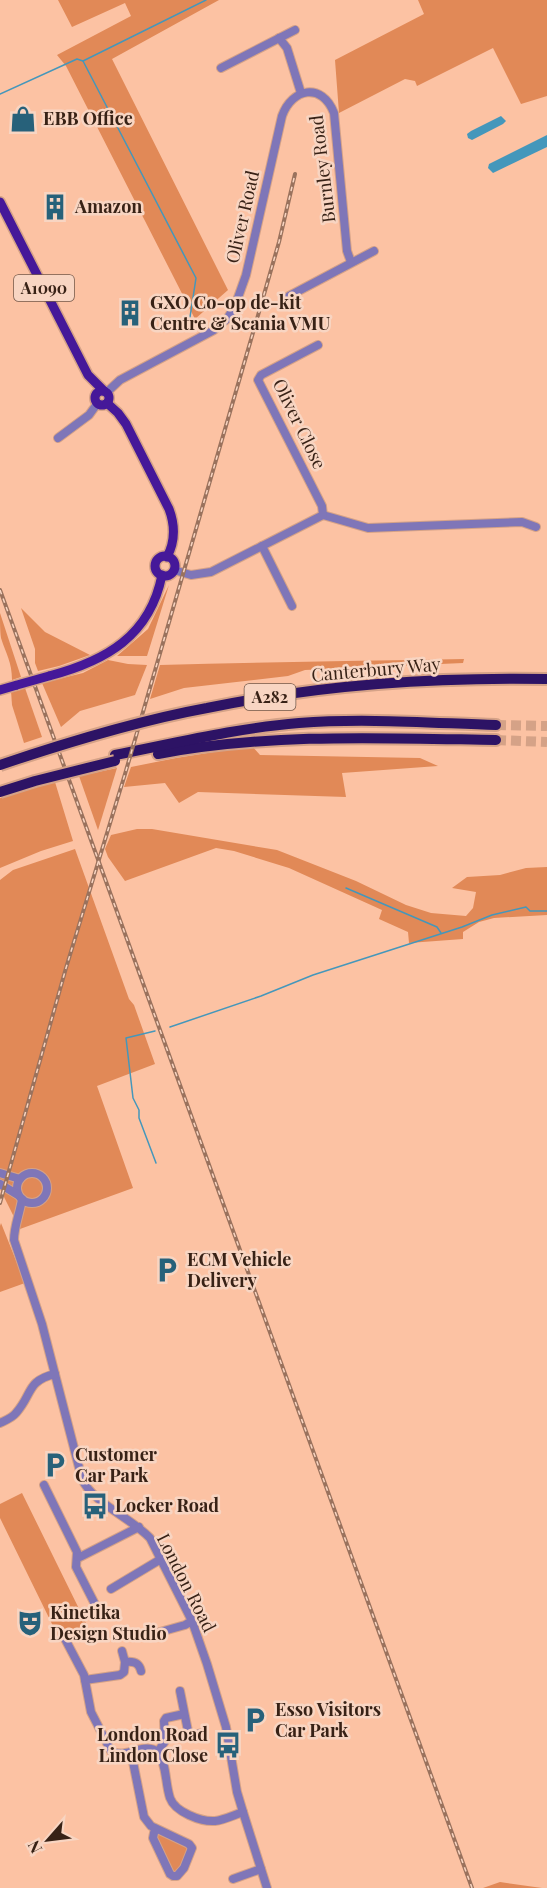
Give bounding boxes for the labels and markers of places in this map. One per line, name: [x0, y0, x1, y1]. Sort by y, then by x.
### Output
shop icon: EBB Office: [8, 104, 38, 134]
place label: EBB Office: [43, 106, 133, 130]
building icon: Amazon: [40, 192, 70, 222]
place label: Amazon: [74, 194, 142, 218]
place label: GXO Co-op de-kit Centre & Scania VMU: [150, 290, 331, 335]
building icon: GXO Co-op de-kit Centre & Scania VMU: [115, 298, 145, 328]
place label: ECM Vehicle Delivery: [187, 1247, 291, 1292]
parking icon: ECM Vehicle Delivery: [152, 1255, 182, 1285]
place label: Customer Car Park: [75, 1442, 158, 1487]
parking icon: Customer Car Park: [40, 1450, 70, 1480]
bus stop icon: Locker Road: [80, 1491, 110, 1521]
place label: Locker Road: [115, 1493, 219, 1517]
place label: Kinetika Design Studio: [50, 1600, 167, 1645]
theatre icon: Kinetika Design Studio: [15, 1608, 45, 1638]
place label: Esso Visitors Car Park: [275, 1697, 381, 1742]
parking icon: Esso Visitors Car Park: [240, 1705, 270, 1735]
place label: London Road Lindon Close: [97, 1722, 208, 1767]
bus stop icon: London Road Lindon Close: [213, 1730, 243, 1760]

